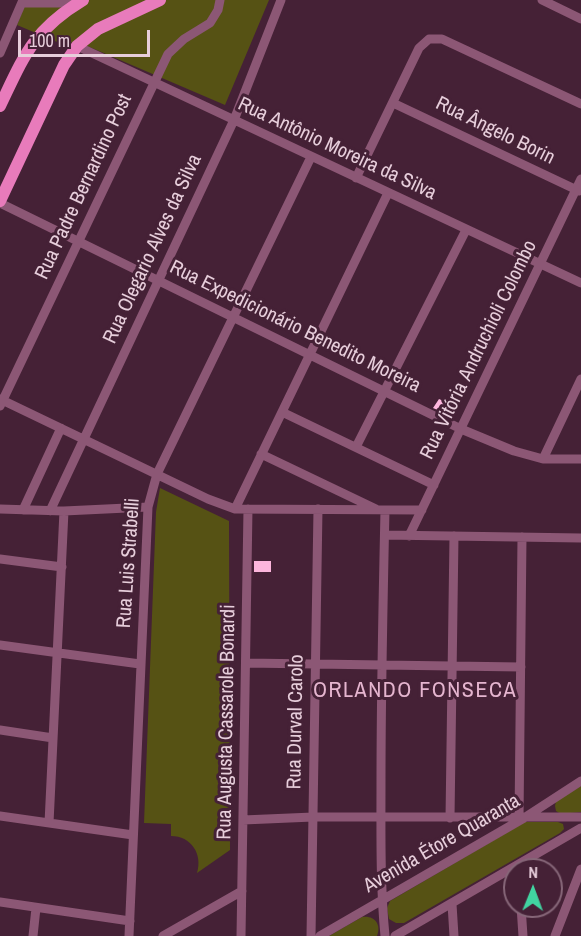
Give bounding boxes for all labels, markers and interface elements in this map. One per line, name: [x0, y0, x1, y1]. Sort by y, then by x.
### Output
scale bar: [21, 18, 153, 56]
text: 100 m: [29, 28, 70, 53]
street label: Rua Padre Bernardino Post: [31, 91, 137, 283]
street label: Rua Antônio Moreira da Silva: [234, 92, 440, 206]
street label: Rua Ângelo Borin: [432, 92, 558, 170]
street label: Rua Olegario Alves da Silva: [99, 151, 207, 347]
street label: Rua Vitória Andruchioli Colombo: [416, 237, 542, 463]
street label: Rua Expedicionário Benedito Moreira: [166, 256, 424, 398]
street label: Rua Luis Strabelli: [112, 497, 146, 629]
street label: Rua Augusta Cassarole Bonardi: [213, 604, 241, 840]
street label: Rua Durval Carolo: [283, 654, 309, 790]
district label: ORLANDO FONSECA: [313, 678, 517, 704]
street label: Avenida Étore Quaranta: [360, 789, 524, 899]
north arrow: [503, 858, 563, 918]
text: N: [528, 861, 538, 883]

